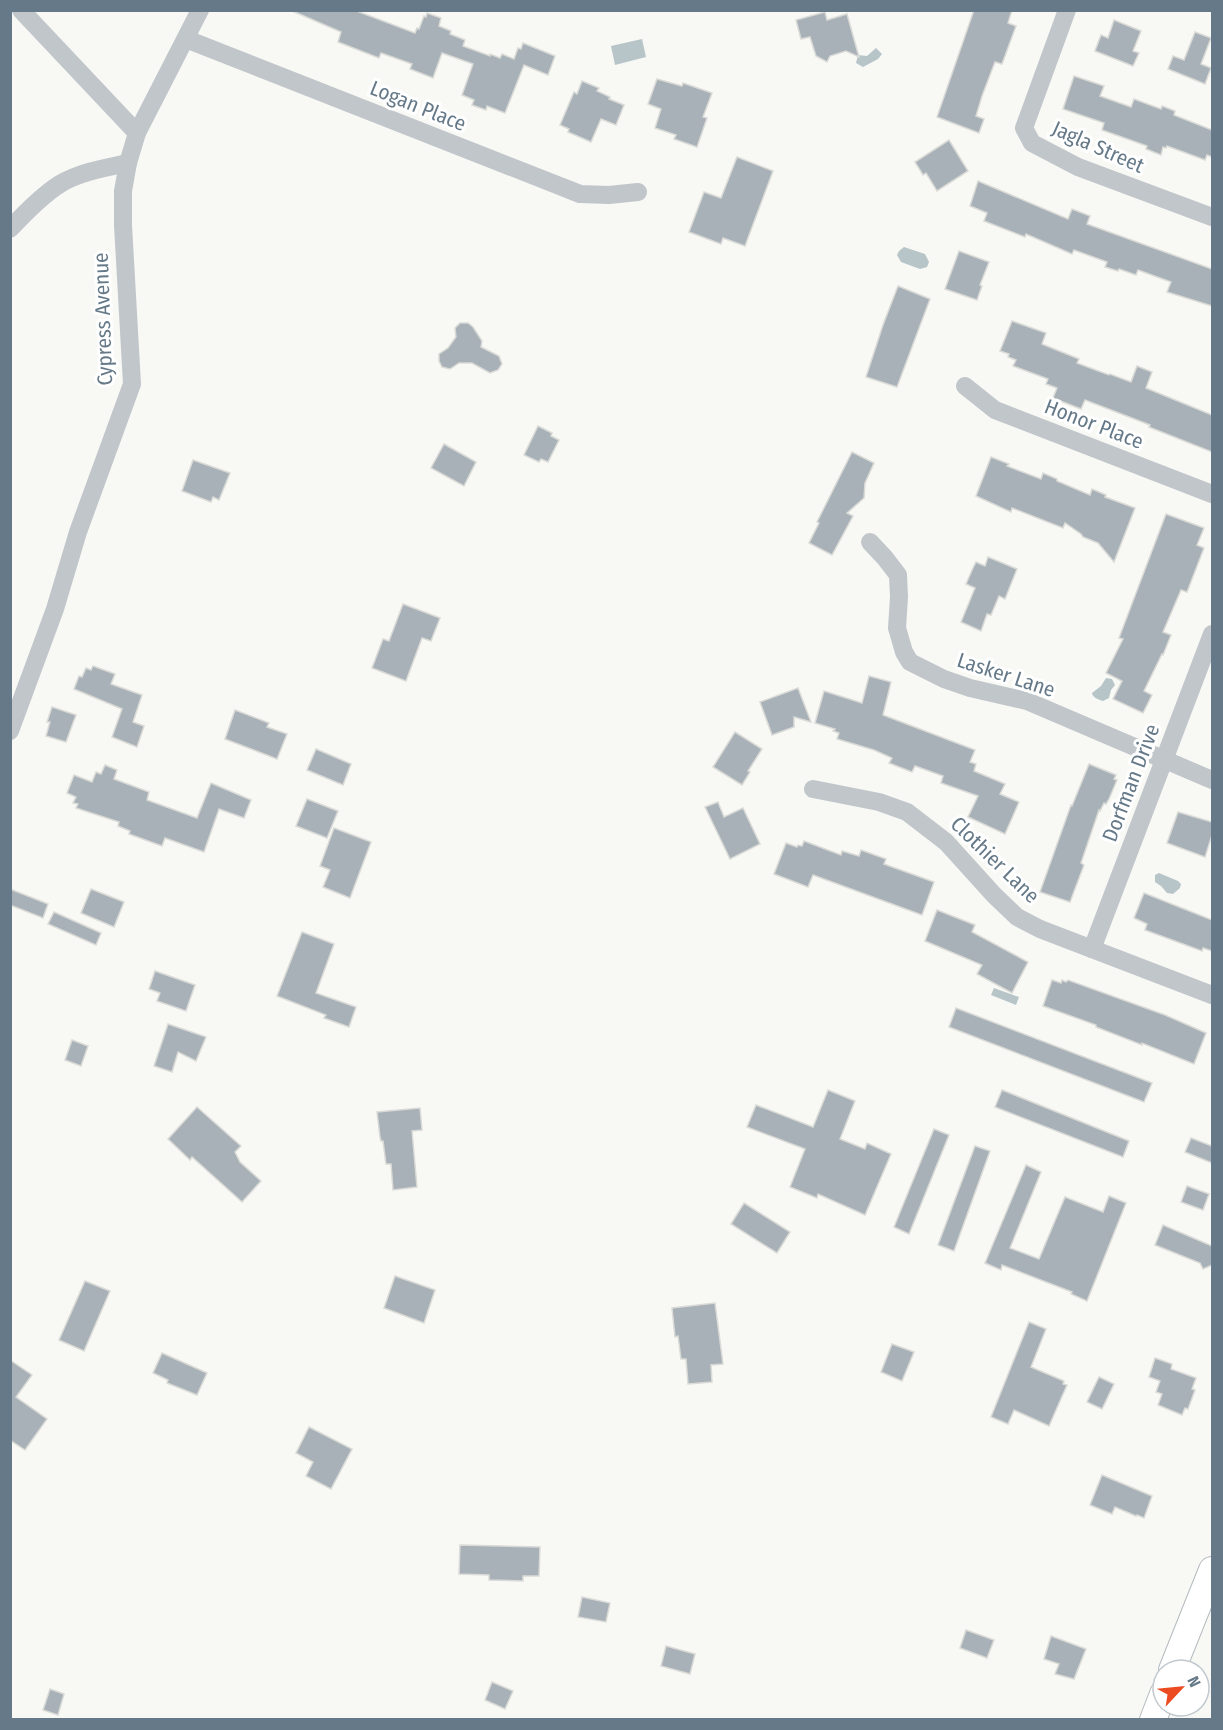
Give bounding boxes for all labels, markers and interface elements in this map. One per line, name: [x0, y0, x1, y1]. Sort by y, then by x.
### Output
street label: Logan Place: [366, 75, 470, 137]
street label: Jagla Street: [1048, 115, 1148, 179]
street label: Cypress Avenue: [88, 252, 118, 386]
street label: Honor Place: [1041, 393, 1147, 455]
street label: Lasker Lane: [954, 647, 1058, 703]
street label: Dorfman Drive: [1097, 721, 1165, 845]
street label: Clothier Lane: [945, 811, 1045, 909]
north arrow: [1151, 1658, 1211, 1718]
text: N: [1183, 1673, 1205, 1690]

